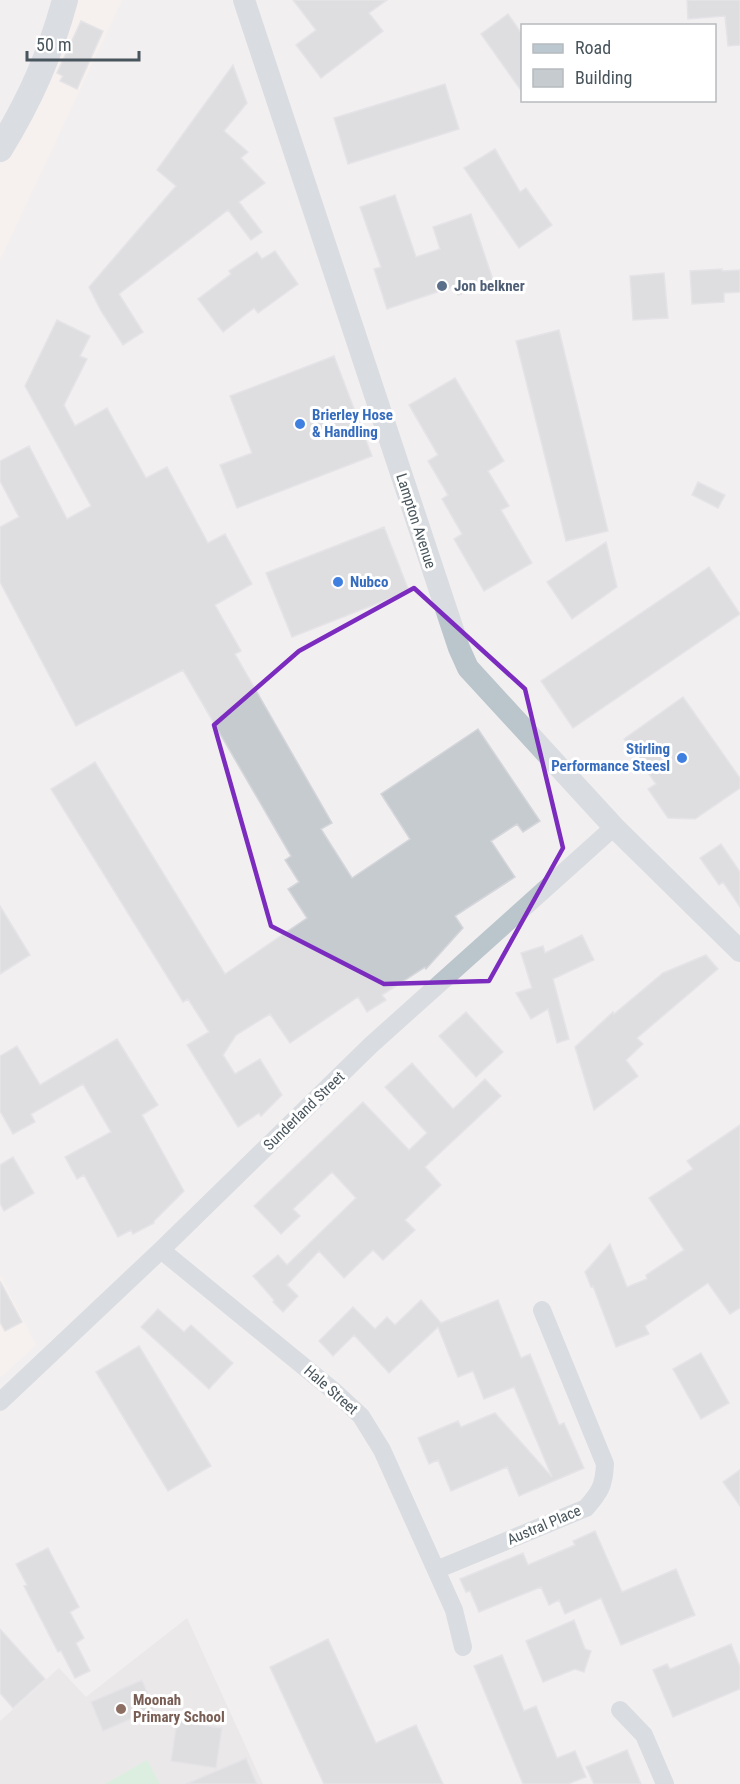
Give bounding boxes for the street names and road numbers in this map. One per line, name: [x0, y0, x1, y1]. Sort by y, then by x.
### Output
street label: Lampton Avenue: [392, 471, 440, 571]
street label: Sunderland Street: [260, 1068, 348, 1154]
street label: Hale Street: [300, 1362, 362, 1418]
street label: Austral Place: [504, 1501, 584, 1549]

